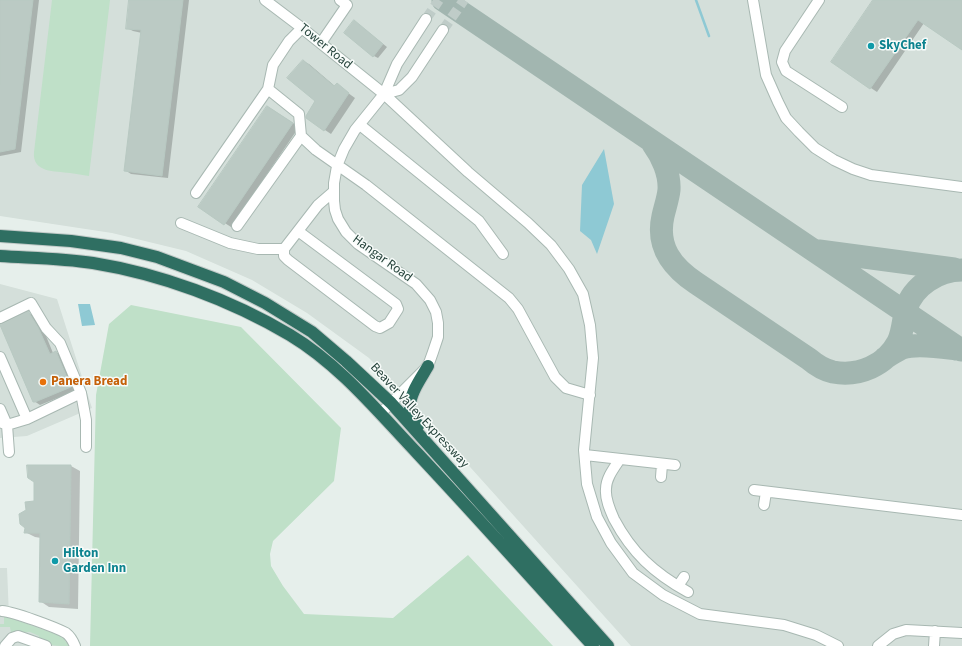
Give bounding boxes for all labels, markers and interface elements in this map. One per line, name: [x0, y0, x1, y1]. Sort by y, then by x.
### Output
street label: Tower Road: [295, 21, 355, 73]
place label: SkyChef: [879, 38, 926, 54]
marker: SkyChef: [866, 41, 876, 51]
street label: Hangar Road: [349, 232, 415, 286]
street label: Beaver Valley Expressway: [366, 360, 472, 472]
place label: Panera Bread: [51, 374, 127, 390]
marker: Panera Bread: [38, 377, 48, 387]
place label: Hilton Garden Inn: [63, 546, 126, 577]
marker: Hilton Garden Inn: [50, 556, 60, 566]

